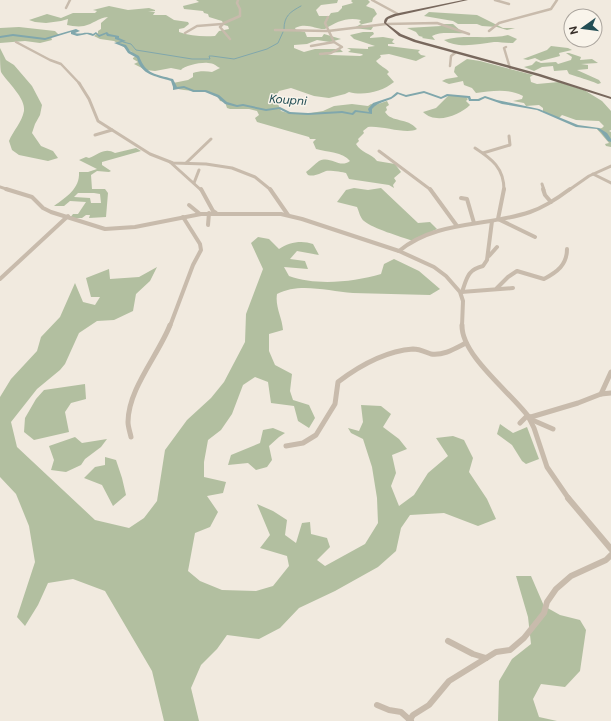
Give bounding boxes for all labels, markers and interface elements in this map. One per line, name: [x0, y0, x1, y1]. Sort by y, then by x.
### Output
north arrow: [563, 8, 603, 48]
text: N: [566, 25, 581, 36]
water label: Koupni: [269, 91, 308, 109]

